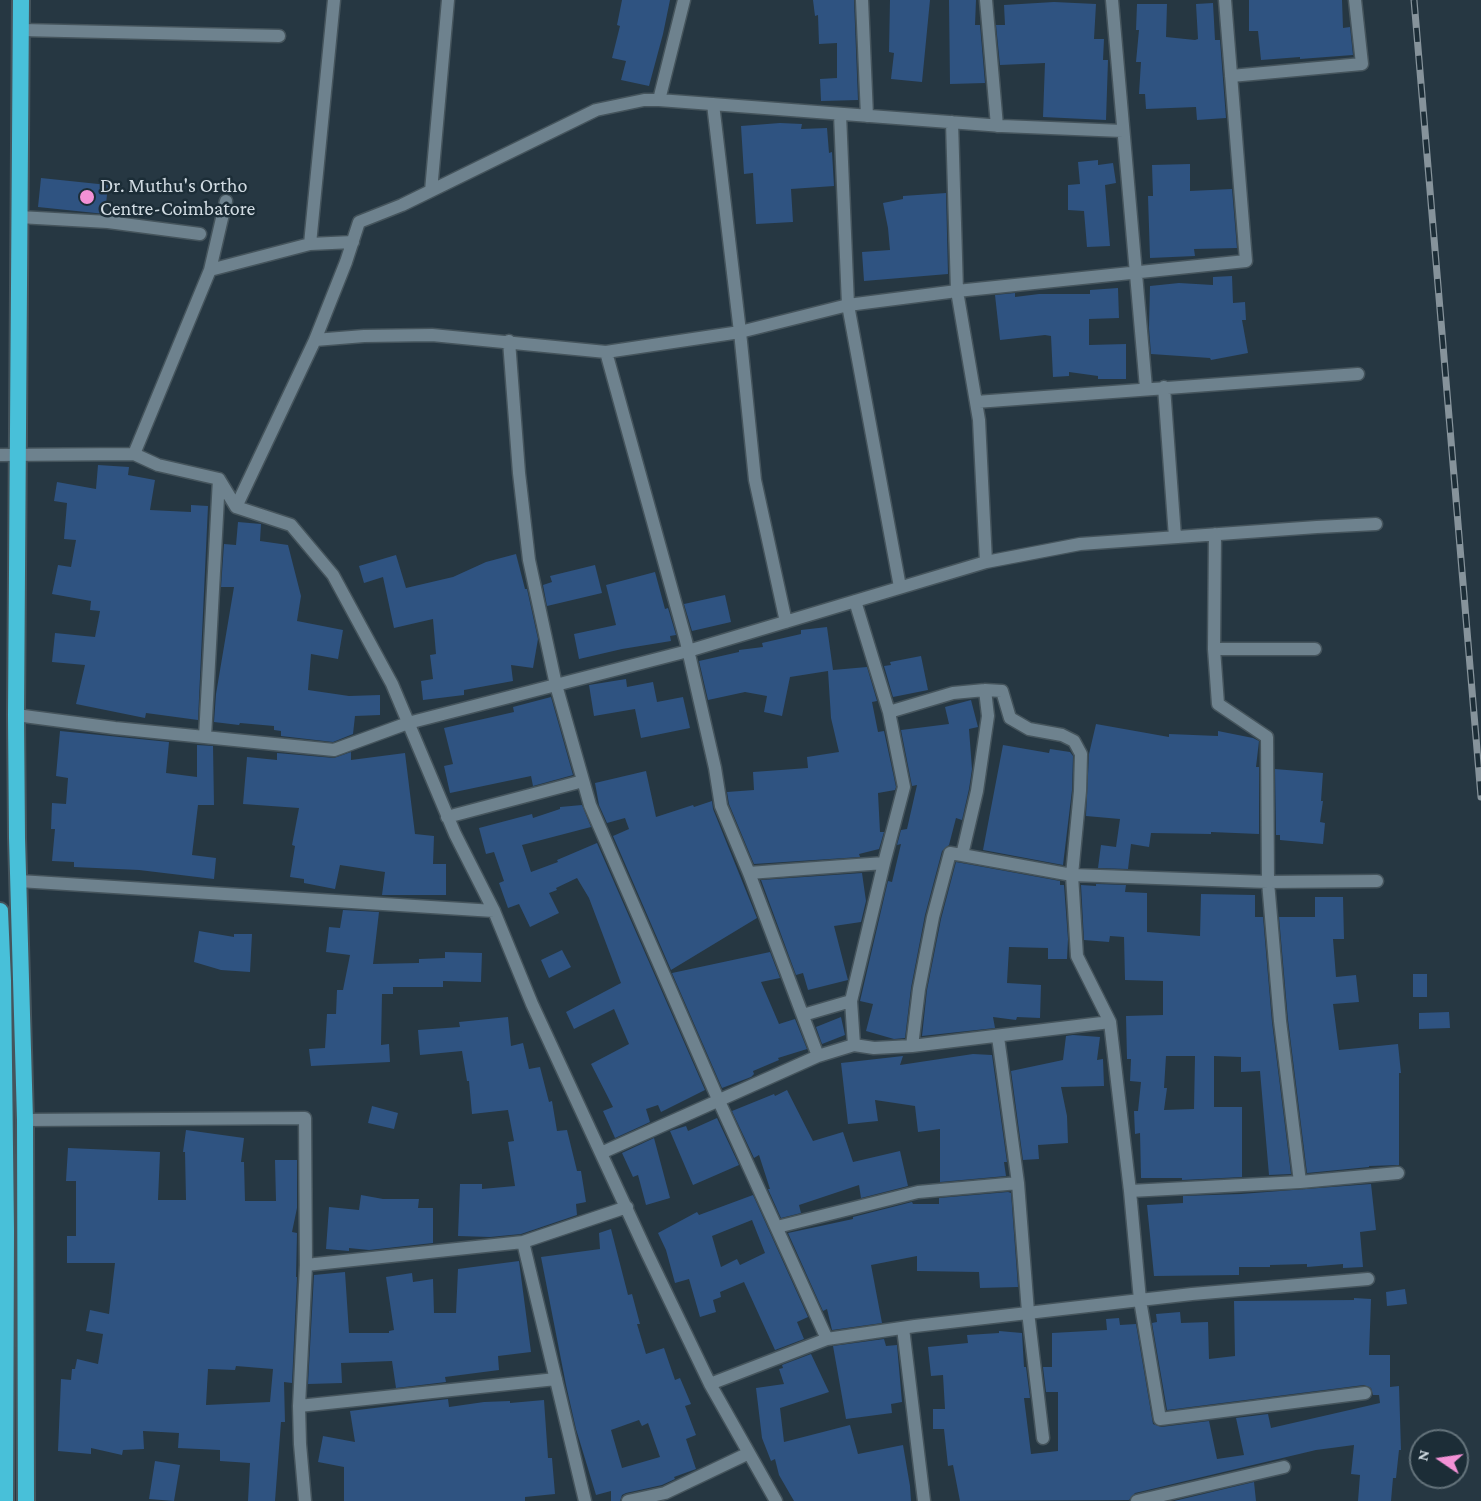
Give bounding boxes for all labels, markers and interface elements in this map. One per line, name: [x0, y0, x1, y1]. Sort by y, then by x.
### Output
place label: Dr. Muthu's Ortho Centre-Coimbatore: [100, 174, 255, 221]
marker: Dr. Muthu's Ortho Centre-Coimbatore: [78, 188, 96, 206]
north arrow: [1409, 1429, 1469, 1489]
text: N: [1413, 1448, 1432, 1463]

